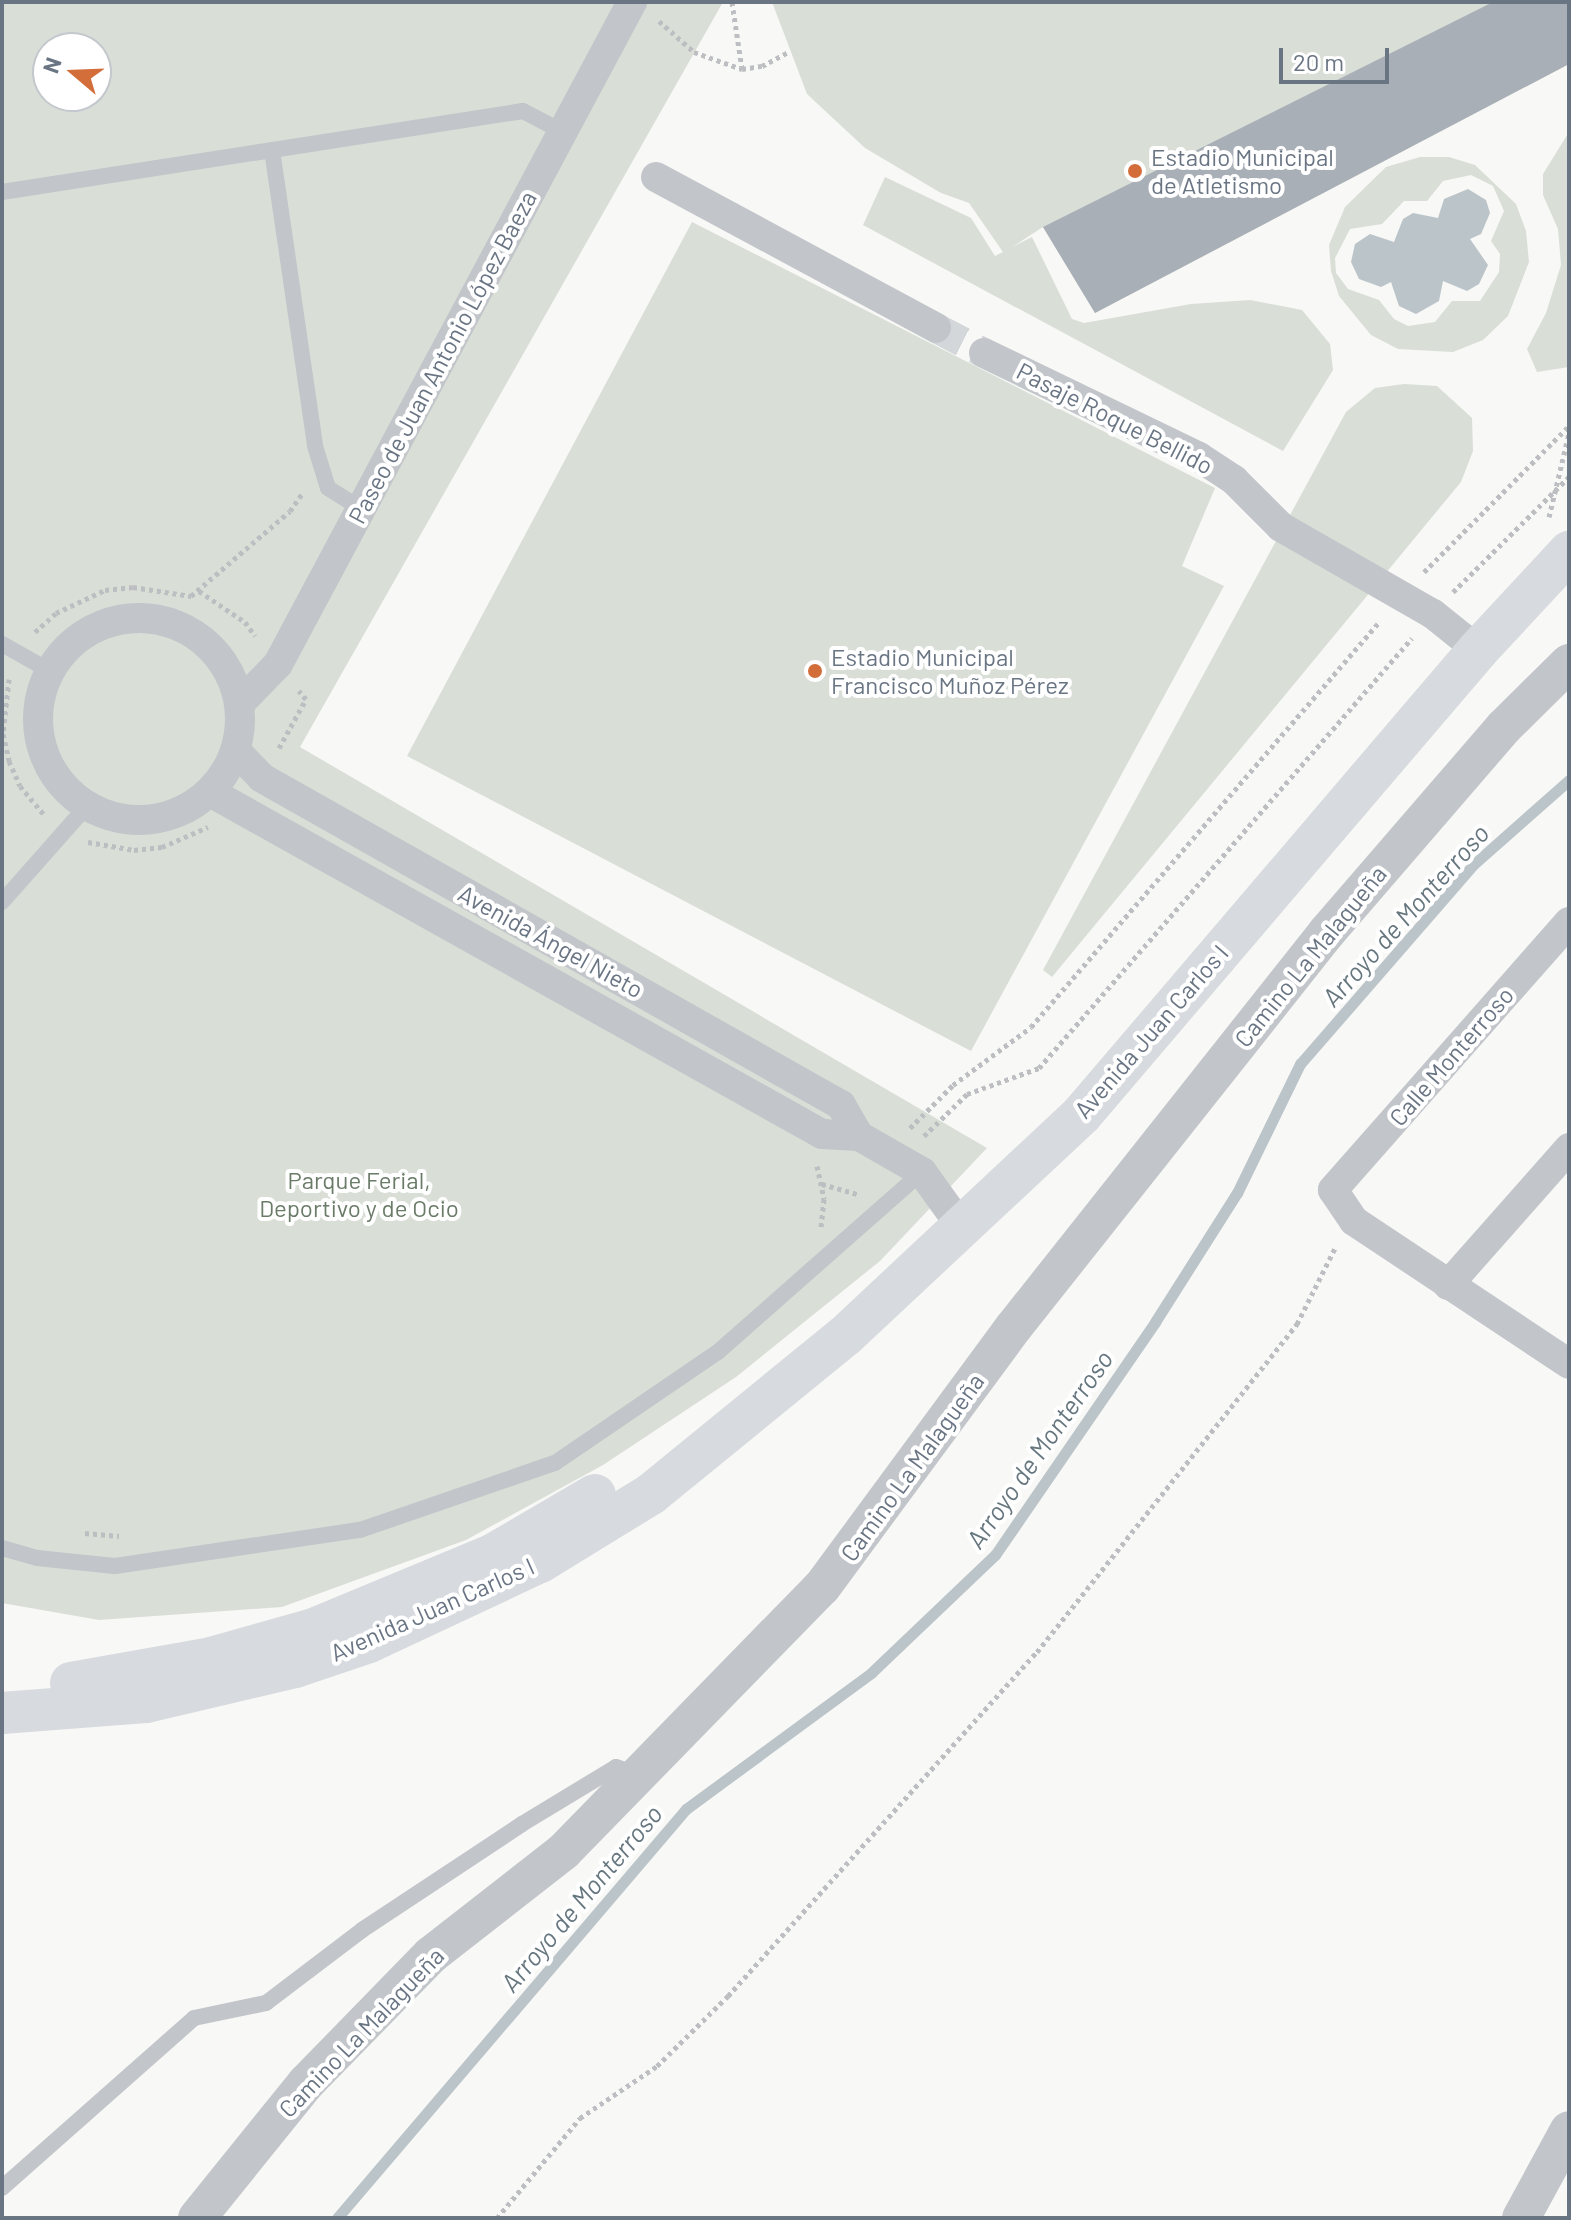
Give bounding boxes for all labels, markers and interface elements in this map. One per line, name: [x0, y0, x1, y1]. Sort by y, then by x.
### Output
north arrow: [32, 32, 112, 112]
scale bar: [1283, 32, 1393, 82]
text: 20 m: [1293, 47, 1344, 76]
text: N: [37, 54, 66, 76]
place label: Estadio Municipal de Atletismo: [1151, 143, 1334, 199]
marker: Estadio Municipal de Atletismo: [1126, 162, 1144, 180]
street label: Paseo de Juan Antonio López Baeza: [342, 186, 542, 528]
street label: Pasaje Roque Bellido: [1012, 356, 1218, 480]
place label: Estadio Municipal Francisco Muñoz Pérez: [831, 643, 1069, 699]
marker: Estadio Municipal Francisco Muñoz Pérez: [806, 662, 824, 680]
water label: Arroyo de Monterroso: [1315, 817, 1495, 1013]
street label: Camino La Malagueña: [1228, 860, 1392, 1052]
street label: Avenida Ángel Nieto: [454, 878, 648, 1004]
street label: Avenida Juan Carlos I: [1068, 938, 1234, 1124]
street label: Calle Monterroso: [1383, 981, 1519, 1131]
park label: Parque Ferial, Deportivo y de Ocio: [259, 1166, 459, 1222]
water label: Arroyo de Monterroso: [959, 1344, 1119, 1554]
street label: Camino La Malagueña: [834, 1368, 990, 1566]
street label: Avenida Juan Carlos I: [326, 1551, 538, 1667]
water label: Arroyo de Monterroso: [494, 1798, 668, 1998]
street label: Camino La Malagueña: [273, 1941, 449, 2123]

